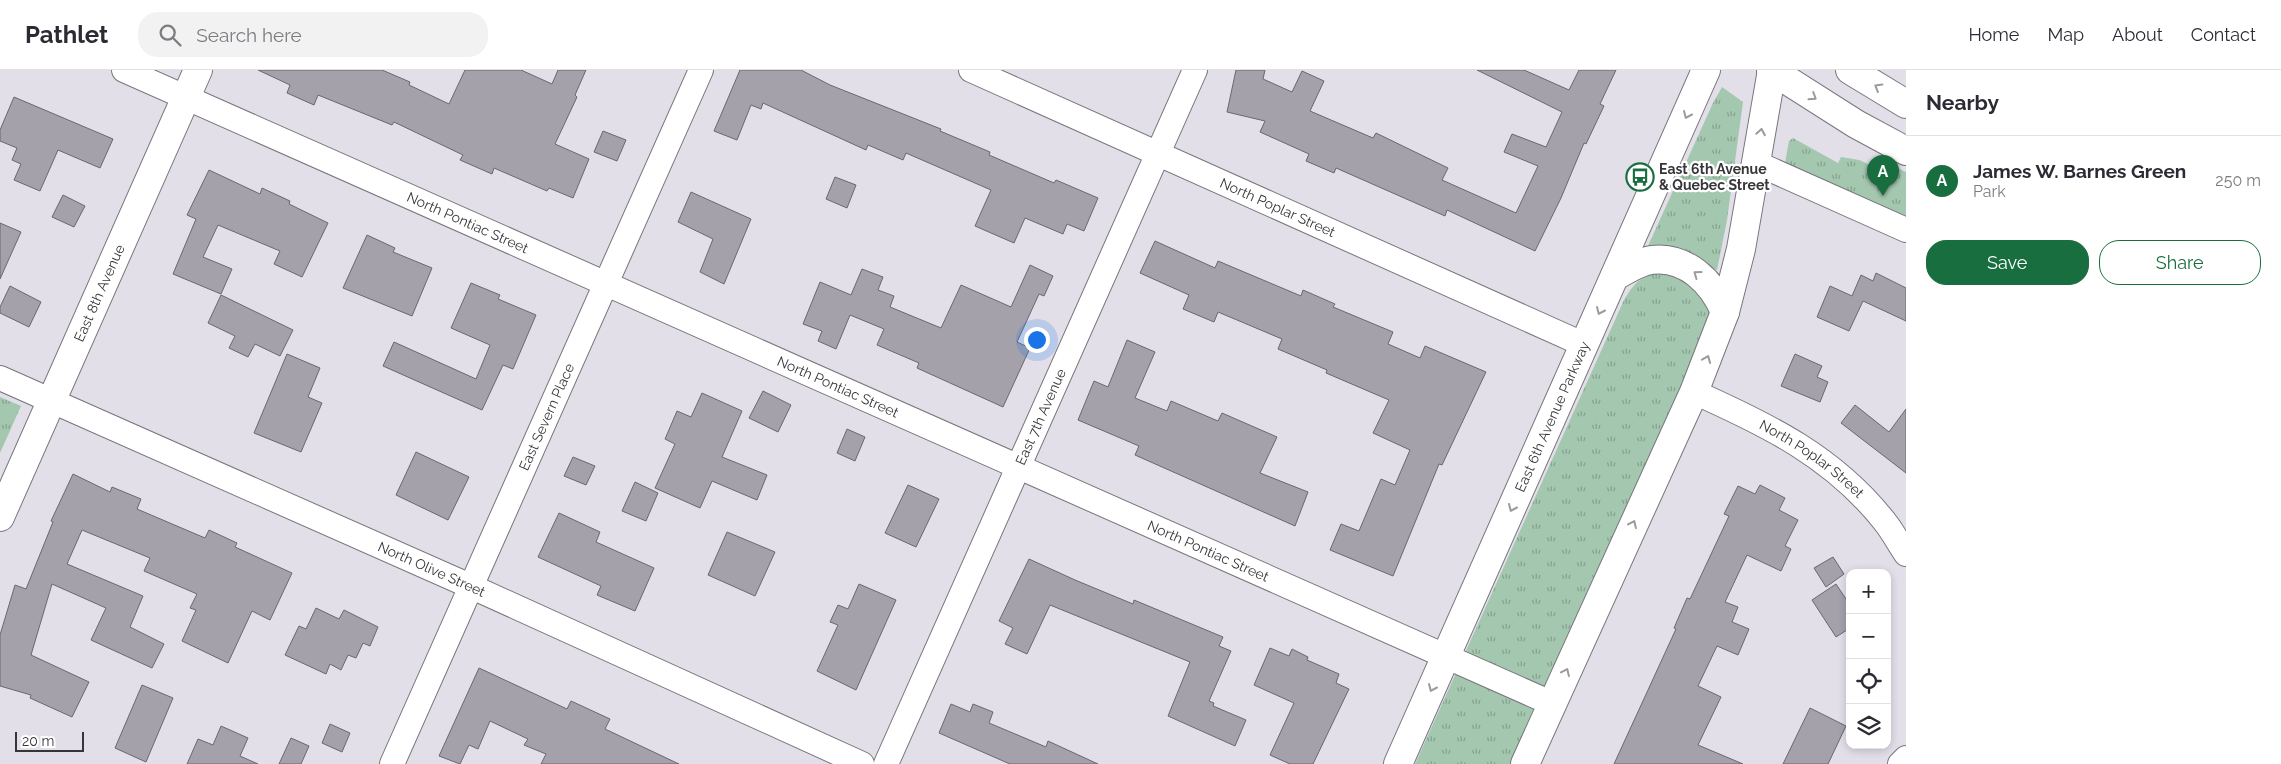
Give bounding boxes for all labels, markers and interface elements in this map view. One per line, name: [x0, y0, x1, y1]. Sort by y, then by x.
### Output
search box: [138, 12, 488, 57]
text: Pathlet: [25, 20, 108, 49]
icon: search: [156, 21, 184, 49]
text: Search here: [196, 24, 302, 46]
text: Home: [1968, 24, 2019, 45]
text: Map: [2047, 24, 2084, 45]
text: About: [2112, 24, 2163, 45]
text: Contact: [2191, 24, 2256, 45]
one-way arrow: [1874, 84, 1883, 93]
text: Nearby: [1926, 90, 1999, 115]
one-way arrow: [1808, 91, 1817, 100]
one-way arrow: [1682, 110, 1693, 119]
one-way arrow: [1756, 127, 1766, 136]
pin: A: [1867, 155, 1899, 196]
text: James W. Barnes Green: [1973, 160, 2186, 182]
place label: East 6th Avenue & Quebec Street: [1659, 161, 1770, 193]
bus stop icon: East 6th Avenue & Quebec Street: [1625, 162, 1655, 192]
text: A: [1937, 171, 1947, 190]
text: 250 m: [2215, 171, 2261, 190]
street label: North Poplar Street: [1218, 175, 1338, 240]
text: Park: [1973, 182, 2006, 201]
street label: North Pontiac Street: [405, 189, 531, 256]
button: Save: [1926, 240, 2089, 285]
button: Share: [2099, 240, 2261, 285]
street label: East 8th Avenue: [71, 242, 128, 344]
one-way arrow: [1694, 271, 1703, 279]
one-way arrow: [1595, 306, 1606, 315]
your location: [1024, 327, 1050, 353]
street label: East 6th Avenue Parkway: [1512, 338, 1593, 495]
street label: North Pontiac Street: [775, 353, 901, 421]
one-way arrow: [1701, 356, 1711, 364]
street label: East Severn Place: [516, 361, 577, 473]
street label: East 7th Avenue: [1012, 366, 1069, 468]
street label: North Poplar Street: [1757, 417, 1867, 501]
one-way arrow: [1508, 503, 1519, 512]
street label: North Pontiac Street: [1145, 517, 1271, 585]
one-way arrow: [1627, 520, 1638, 529]
street label: North Olive Street: [375, 538, 488, 600]
map controls: [1846, 569, 1891, 749]
button: +: [1846, 569, 1891, 614]
button: −: [1846, 614, 1891, 659]
button: locate: [1846, 659, 1891, 704]
one-way arrow: [1560, 668, 1570, 677]
one-way arrow: [1428, 683, 1439, 692]
button: layers: [1846, 704, 1891, 749]
scale bar: [15, 729, 84, 752]
text: 20 m: [22, 733, 54, 749]

